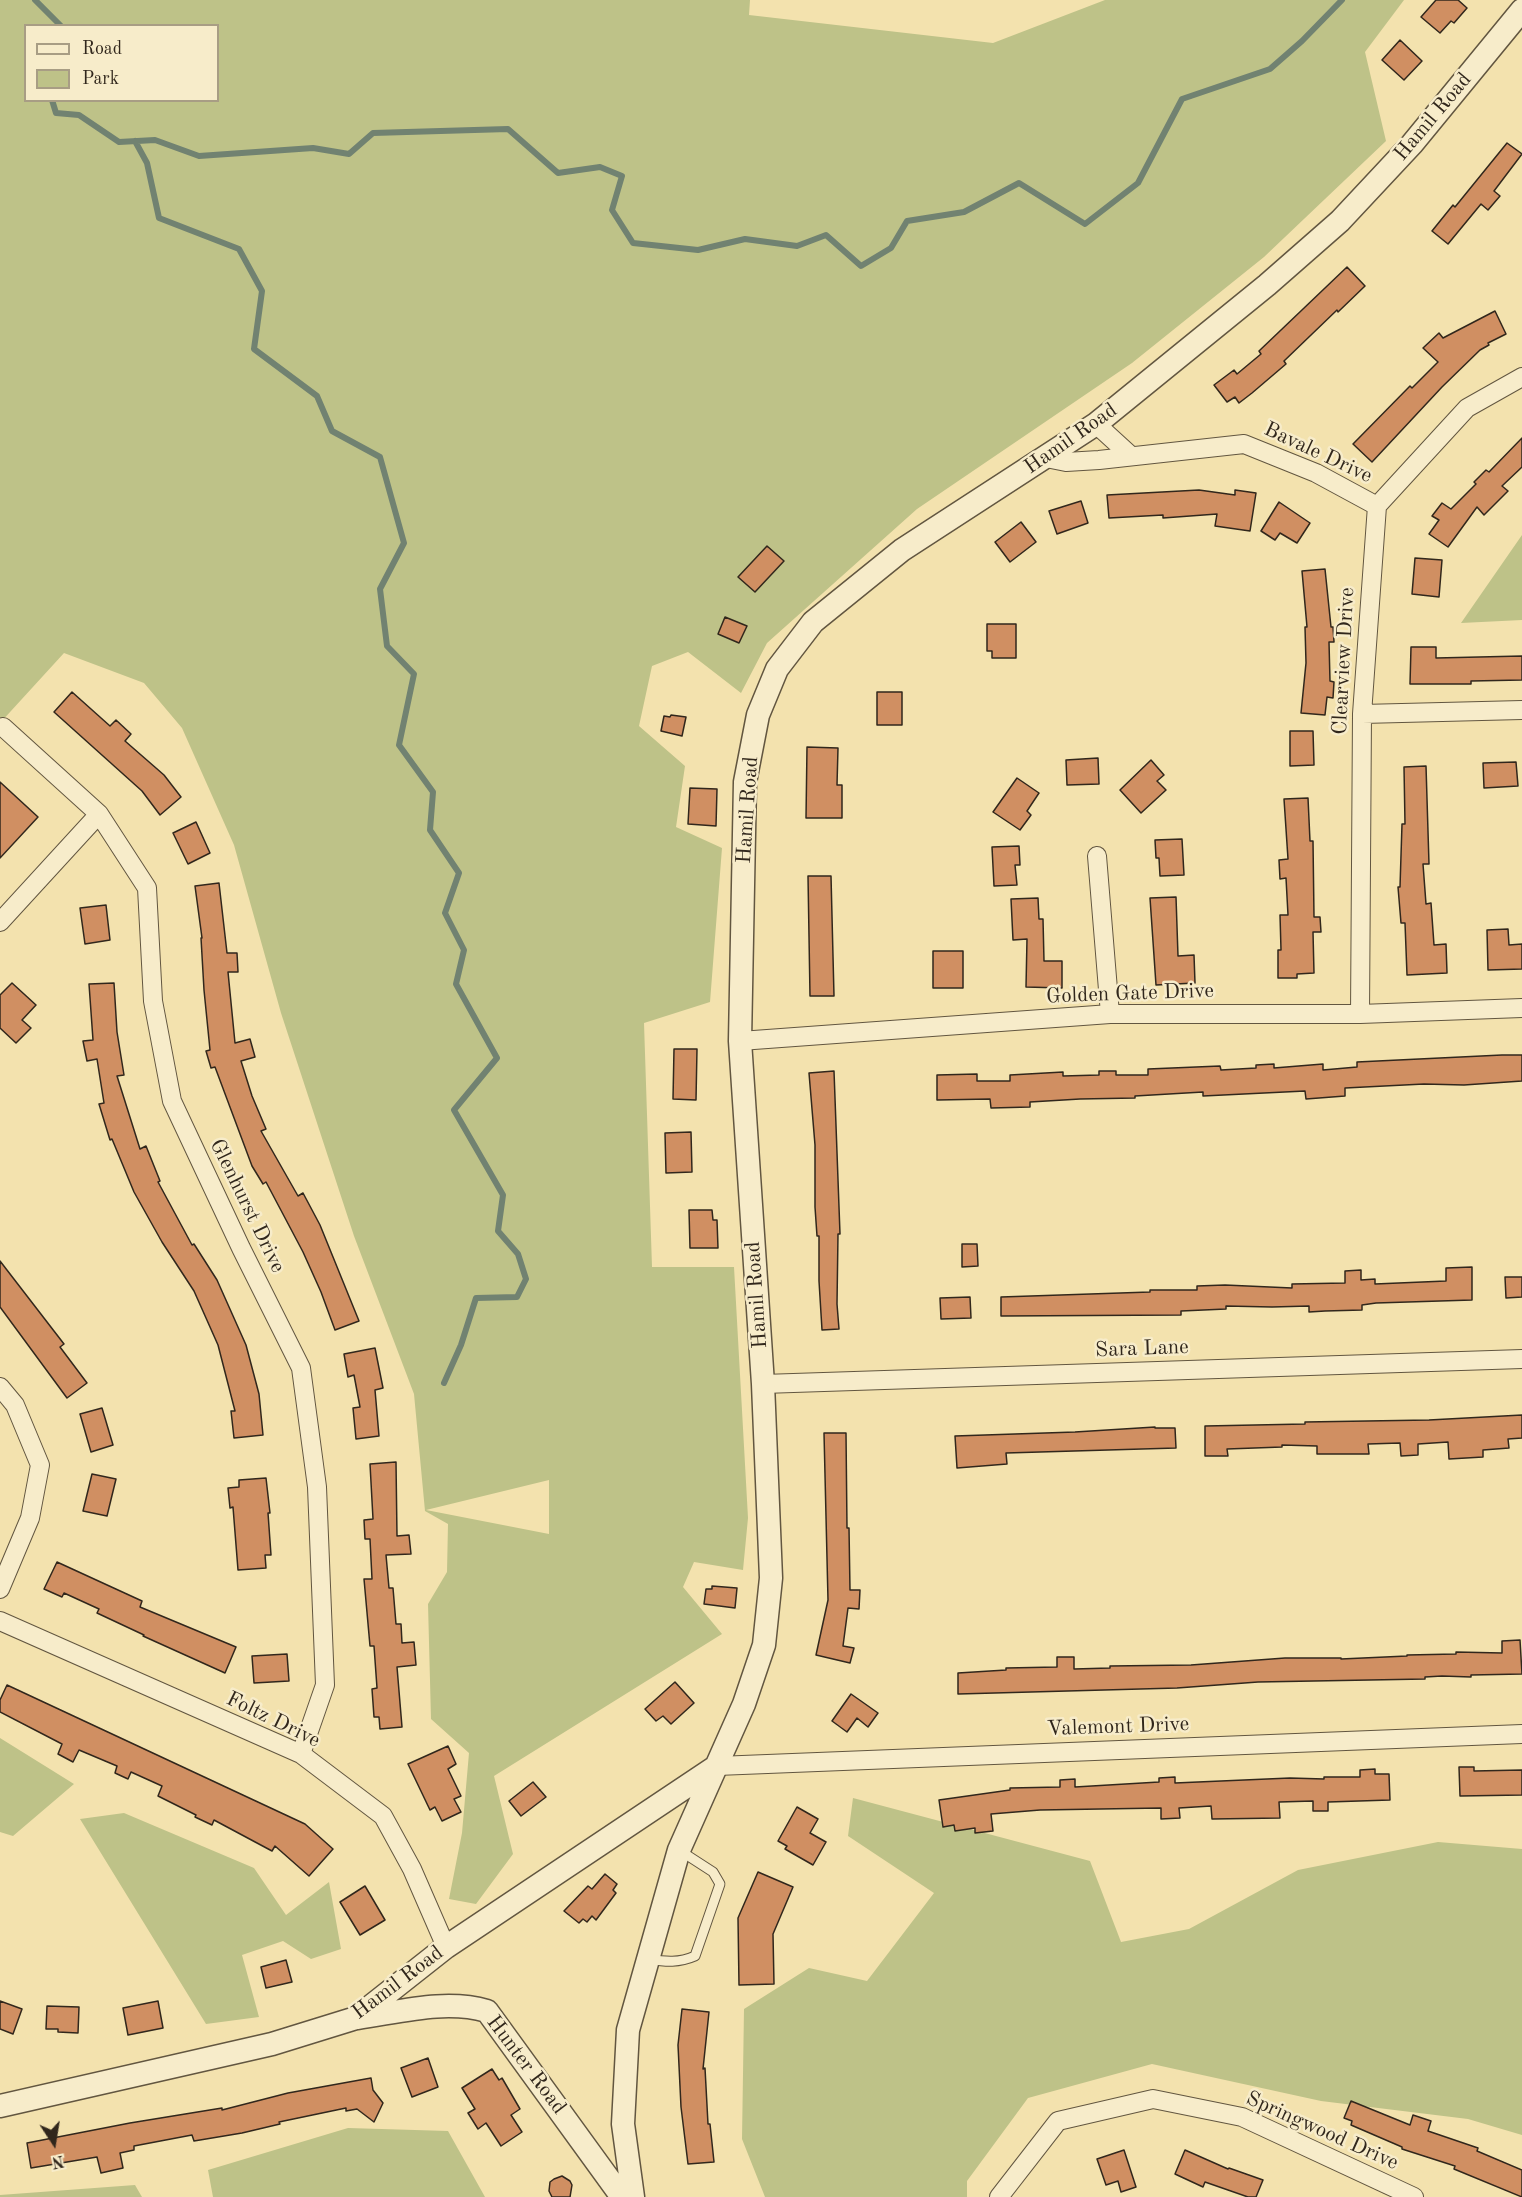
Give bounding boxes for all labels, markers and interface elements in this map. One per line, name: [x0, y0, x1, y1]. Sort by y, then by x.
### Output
legend: [24, 24, 219, 102]
text: Road: [82, 40, 122, 58]
street label: Hamil Road: [1389, 68, 1477, 166]
text: Park: [82, 70, 119, 88]
street label: Hamil Road: [1020, 398, 1122, 480]
street label: Bavale Drive: [1260, 417, 1376, 489]
street label: Clearview Drive: [1328, 587, 1360, 735]
street label: Hamil Road: [732, 755, 764, 865]
street label: Golden Gate Drive: [1046, 978, 1214, 1010]
street label: Glenhurst Drive: [204, 1135, 290, 1277]
street label: Hamil Road: [741, 1240, 773, 1350]
street label: Sara Lane: [1095, 1335, 1189, 1363]
street label: Foltz Drive: [222, 1686, 324, 1754]
street label: Valemont Drive: [1046, 1712, 1190, 1742]
street label: Hamil Road: [347, 1941, 449, 2025]
street label: Hunter Road: [481, 2011, 571, 2119]
street label: Springwood Drive: [1242, 2086, 1402, 2176]
north arrow: [24, 2113, 84, 2173]
text: N: [50, 2152, 65, 2170]

